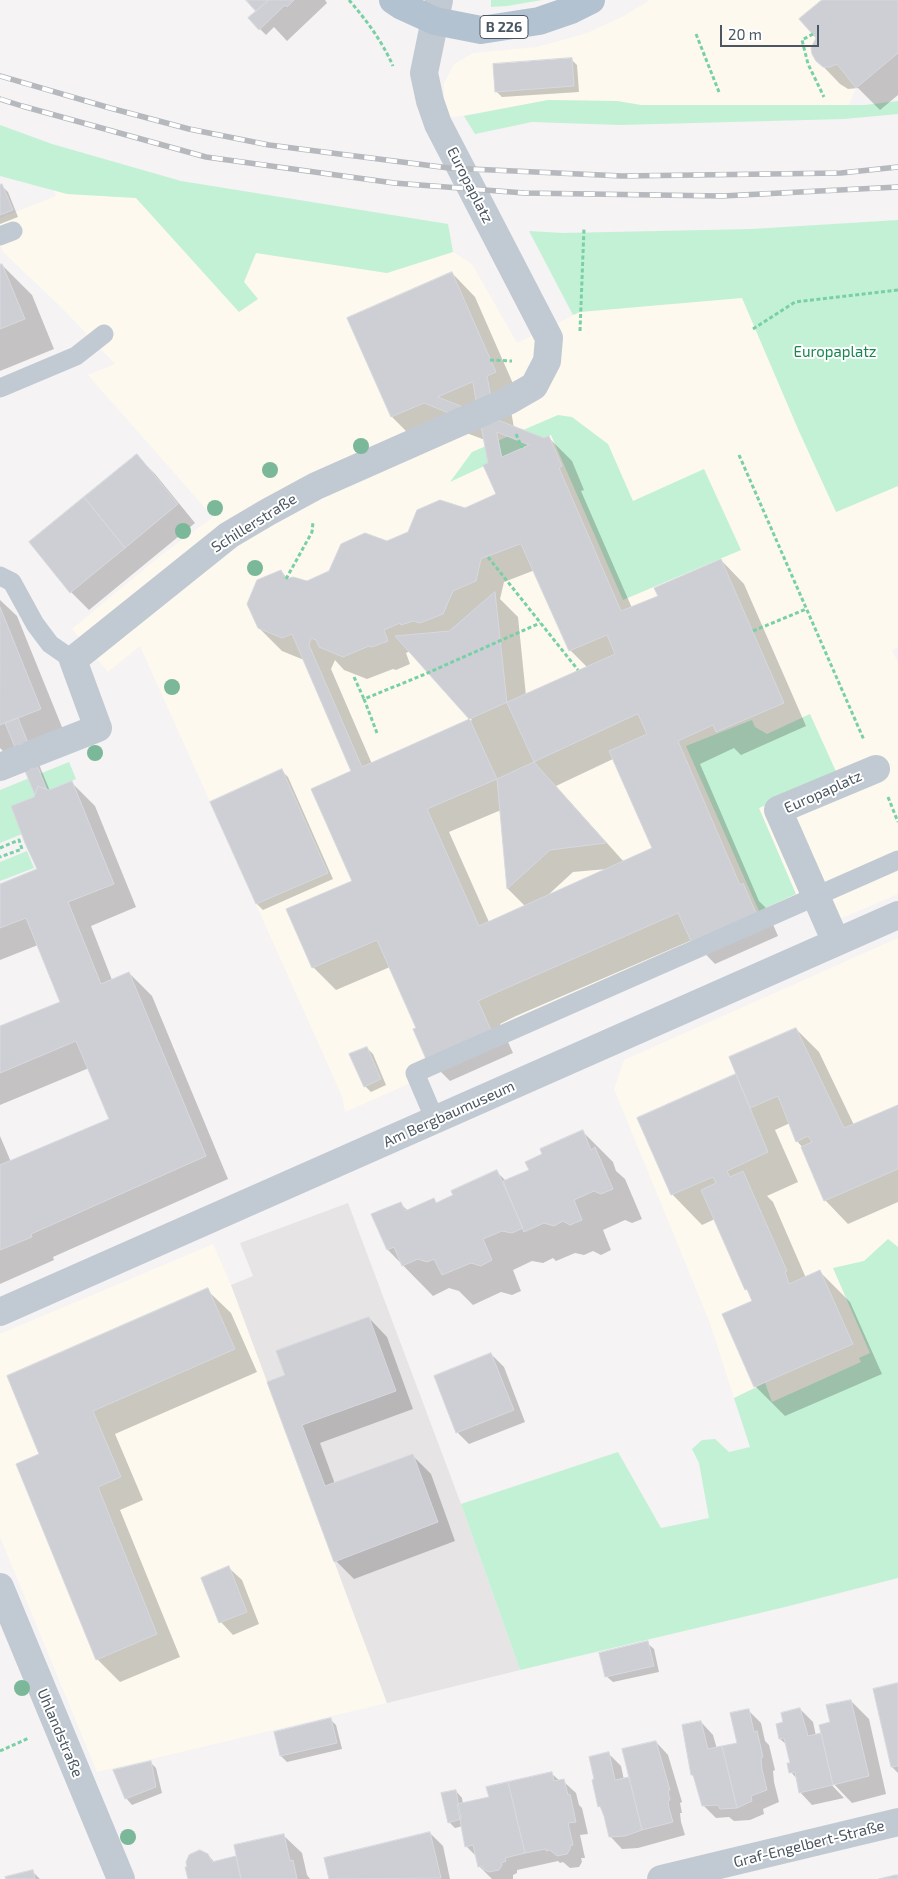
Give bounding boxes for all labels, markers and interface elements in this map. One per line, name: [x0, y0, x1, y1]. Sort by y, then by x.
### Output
scale bar: [723, 15, 822, 47]
road number: B 226: [480, 16, 528, 38]
text: 20 m: [728, 25, 762, 43]
street label: Europaplatz: [443, 144, 497, 226]
park label: Europaplatz: [794, 343, 876, 361]
street label: Schillerstraße: [208, 490, 300, 556]
street label: Europaplatz: [781, 767, 865, 817]
street label: Am Bergbaumuseum: [381, 1077, 517, 1151]
street label: Uhlandstraße: [33, 1686, 87, 1780]
street label: Graf-Engelbert-Straße: [732, 1817, 886, 1871]

